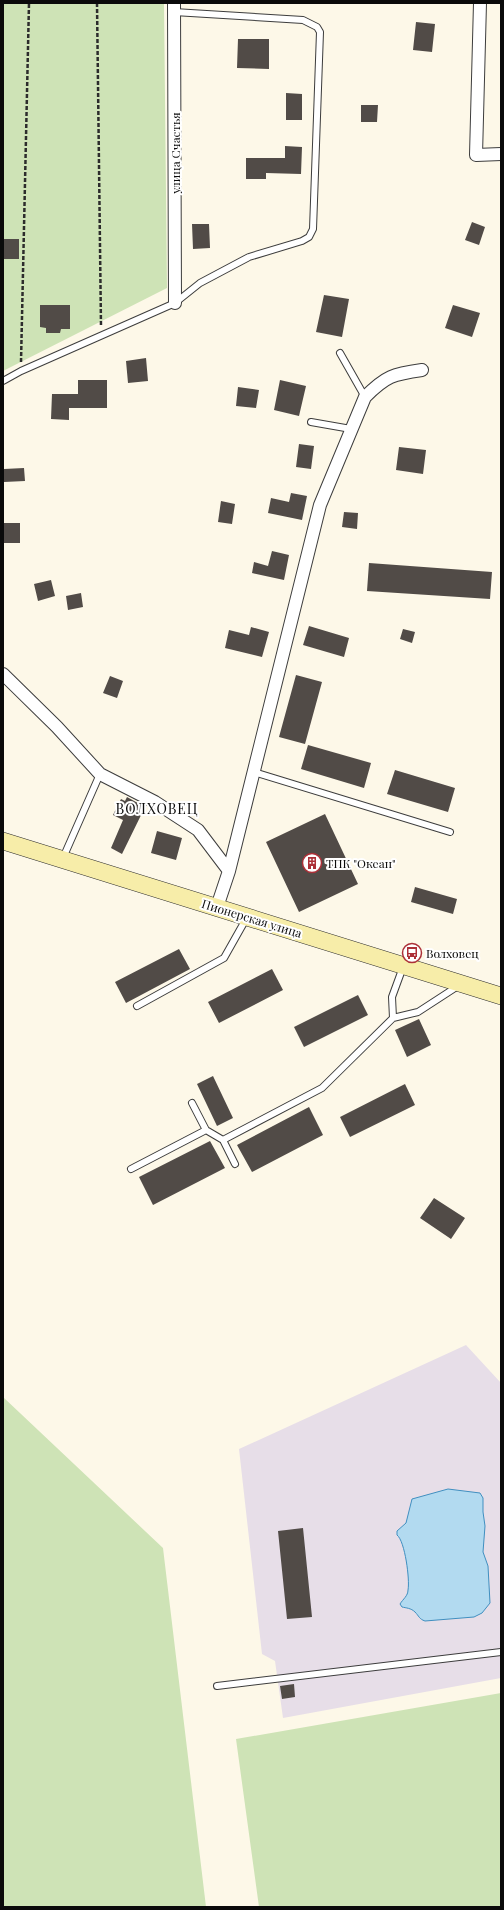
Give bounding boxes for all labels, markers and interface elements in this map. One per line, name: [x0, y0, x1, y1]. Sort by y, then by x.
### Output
street label: улица Счастья: [167, 112, 183, 195]
district label: ВОЛХОВЕЦ: [115, 799, 199, 818]
building icon: ТПК "Океан": [301, 852, 323, 874]
place label: ТПК "Океан": [326, 855, 396, 871]
street label: Пионерская улица: [200, 895, 304, 941]
bus stop icon: Волховец: [401, 942, 423, 964]
place label: Волховец: [426, 945, 479, 961]

